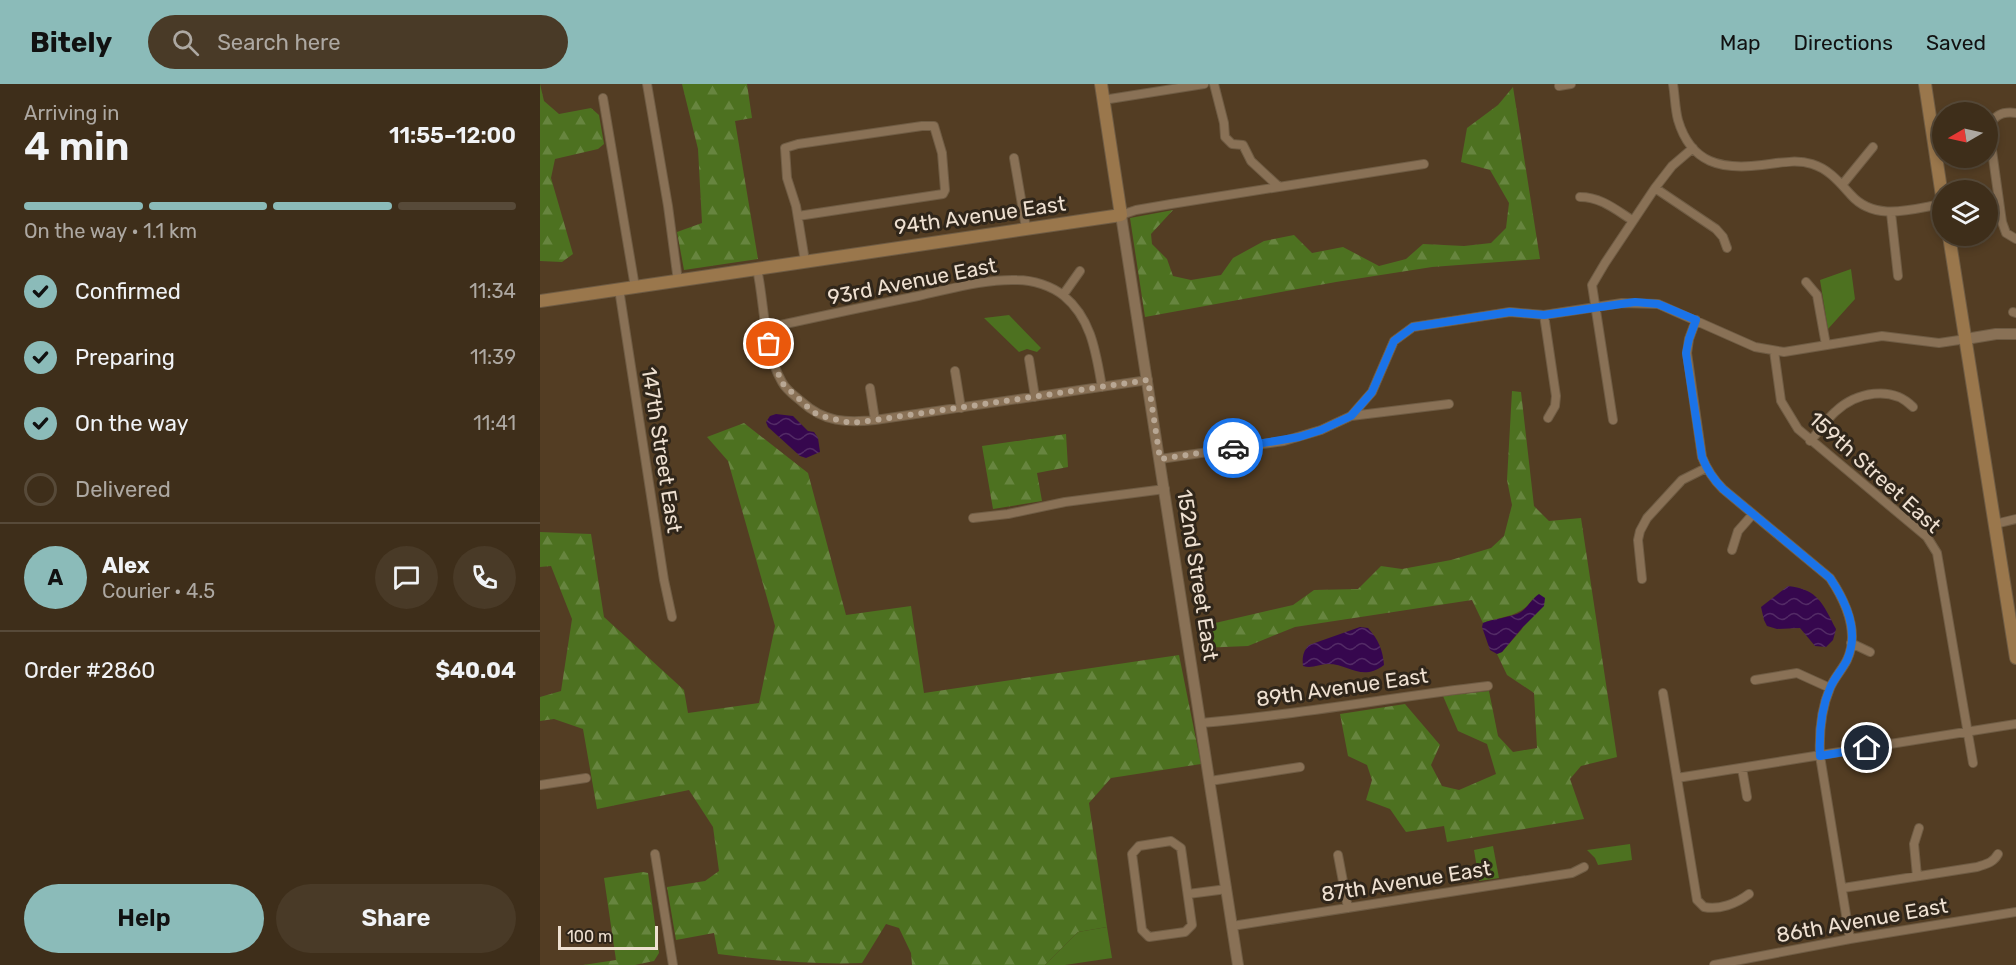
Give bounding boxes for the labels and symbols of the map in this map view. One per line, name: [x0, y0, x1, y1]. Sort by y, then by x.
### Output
north arrow: [1932, 102, 1998, 168]
street label: 94th Avenue East: [893, 191, 1067, 239]
street label: 93rd Avenue East: [825, 252, 999, 310]
pin: [743, 318, 794, 369]
street label: 147th Street East: [637, 365, 687, 535]
street label: 159th Street East: [1804, 406, 1946, 538]
courier: [1203, 418, 1263, 478]
street label: 152nd Street East: [1172, 487, 1224, 663]
street label: 89th Avenue East: [1254, 663, 1430, 711]
pin: [1841, 722, 1892, 773]
street label: 87th Avenue East: [1319, 855, 1493, 907]
street label: 86th Avenue East: [1774, 893, 1950, 947]
scale bar: [558, 923, 658, 950]

